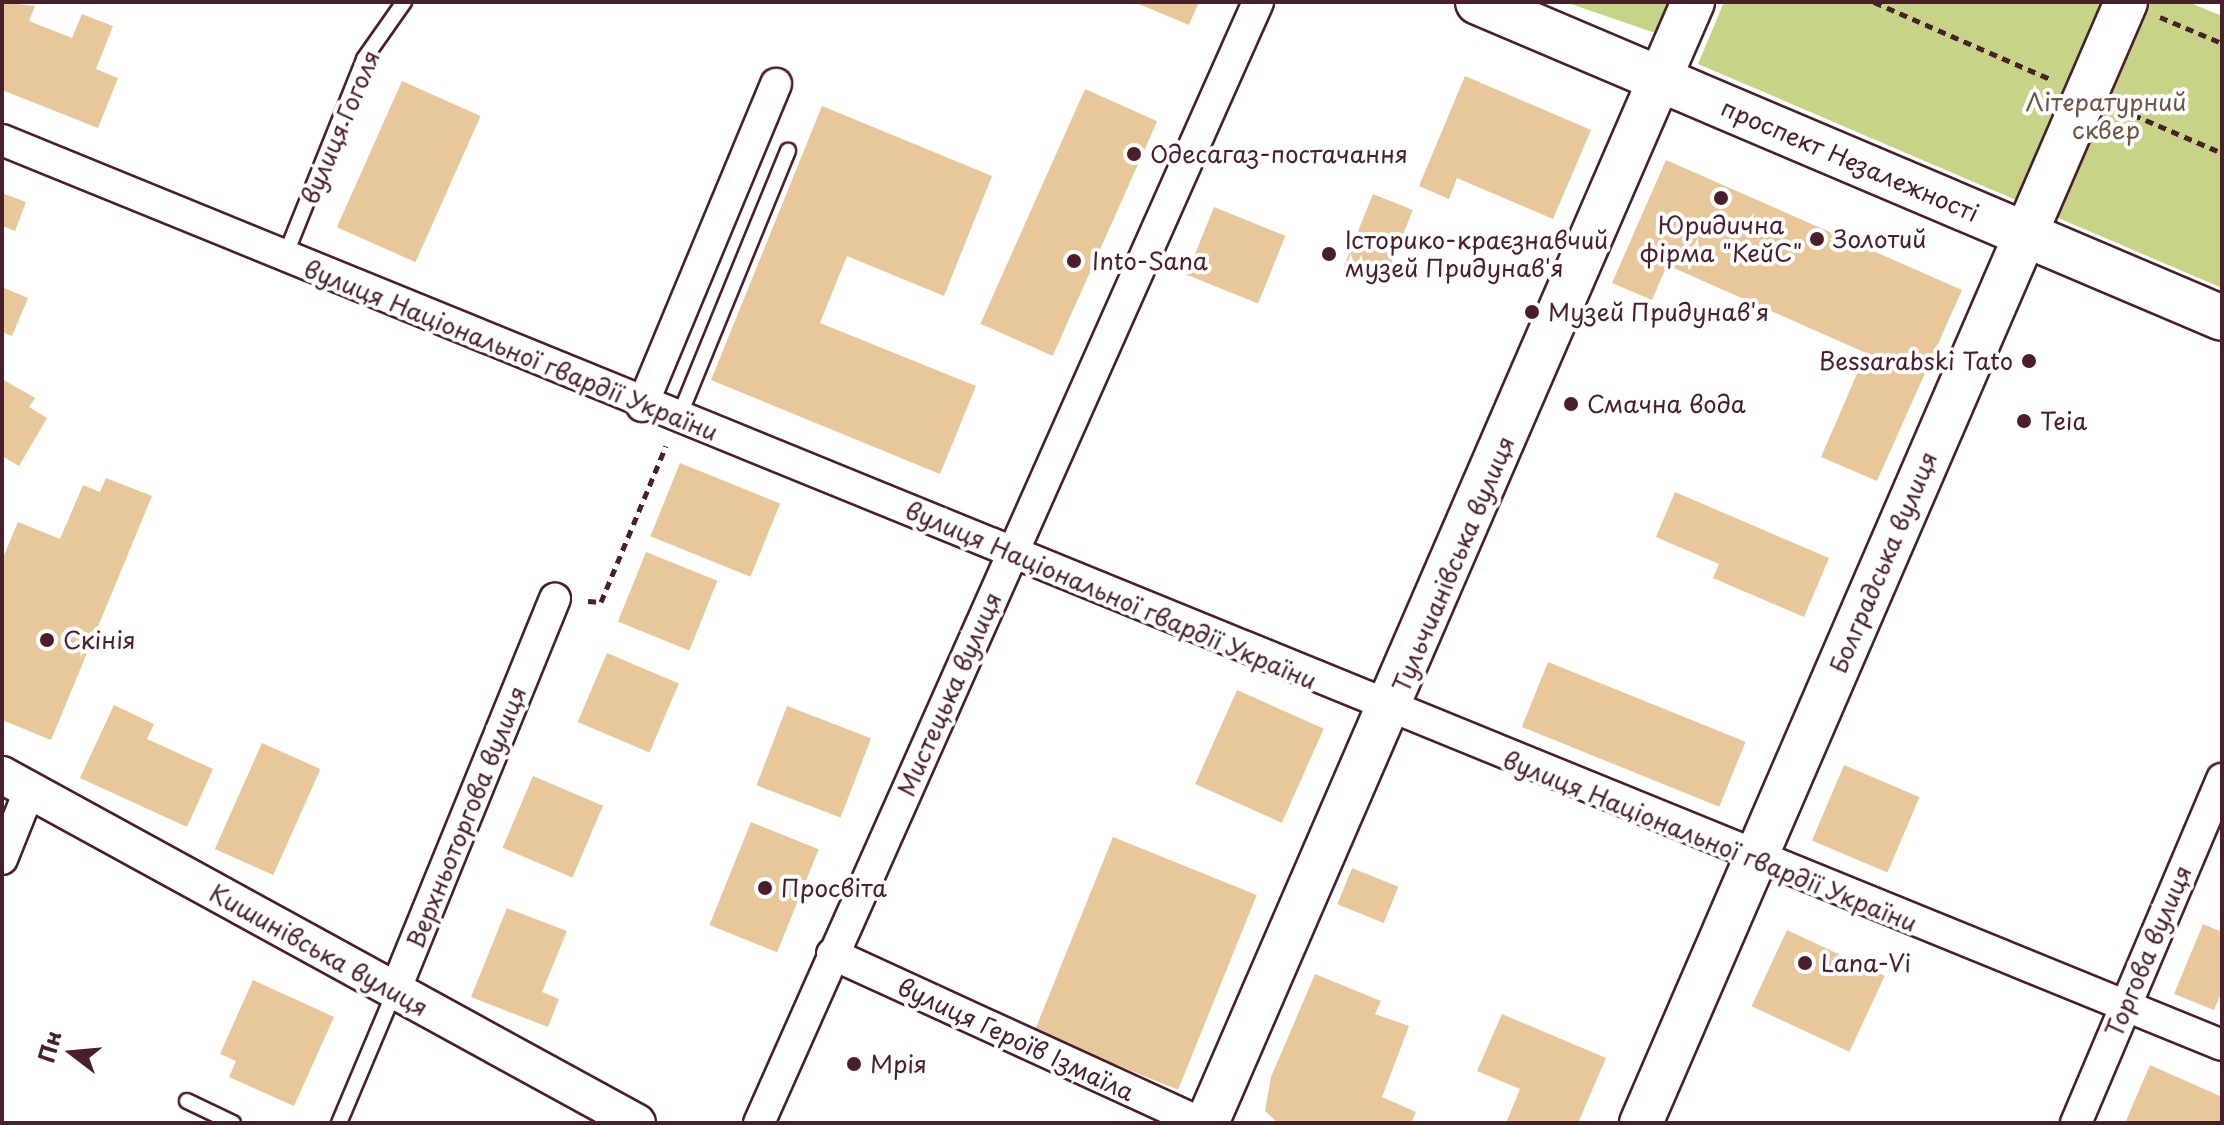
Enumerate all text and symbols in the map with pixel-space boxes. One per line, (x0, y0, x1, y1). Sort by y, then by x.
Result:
street label: вулиця Гоголя (295, 46, 385, 208)
park label: Літературний сквер (2026, 88, 2186, 144)
street label: проспект Незалежності (1717, 92, 1983, 228)
place label: Одесагаз-постачання (1150, 140, 1408, 168)
marker: Одесагаз-постачання (1125, 145, 1143, 163)
marker: Юридична фірма "КейС" (1712, 189, 1730, 207)
place label: Юридична фірма "КейС" (1639, 211, 1803, 267)
place label: Золотий (1833, 225, 1926, 253)
place label: Історико-краєзнавчий музей Придунав'я (1345, 226, 1608, 282)
marker: Золотий (1808, 230, 1826, 248)
marker: Історико-краєзнавчий музей Придунав'я (1320, 245, 1338, 263)
place label: Into-Sana (1092, 247, 1208, 275)
marker: Into-Sana (1063, 250, 1085, 272)
street label: вулиця Національної гвардії України (300, 253, 722, 447)
place label: Музей Придунав'я (1548, 298, 1770, 326)
marker: Музей Придунав'я (1523, 303, 1541, 321)
place label: Bessarabski Tato (1817, 347, 2013, 375)
marker: Bessarabski Tato (2020, 352, 2038, 370)
place label: Смачна вода (1587, 390, 1747, 418)
marker: Смачна вода (1562, 395, 1580, 413)
place label: Teia (2040, 407, 2087, 435)
marker: Teia (2015, 412, 2033, 430)
street label: Тульчианівська вулиця (1386, 431, 1520, 697)
street label: Болградська вулиця (1823, 446, 1943, 678)
street label: вулиця Національної гвардії України (901, 495, 1321, 695)
street label: Мистецька вулиця (891, 587, 1007, 801)
place label: Скінія (63, 626, 136, 654)
marker: Скінія (38, 631, 56, 649)
street label: Верхньоторгова вулиця (400, 681, 532, 953)
street label: вулиця Національної гвардії України (1499, 744, 1921, 938)
street label: Торгова вулиця (2099, 860, 2197, 1042)
place label: Просвіта (781, 874, 887, 902)
street label: Кишинівська вулиця (204, 878, 434, 1022)
marker: Просвіта (756, 879, 774, 897)
place label: Lana-Vi (1821, 949, 1911, 977)
marker: Lana-Vi (1796, 954, 1814, 972)
street label: вулиця Героїв Ізмаїла (893, 971, 1139, 1107)
north arrow (32, 1013, 112, 1093)
text: Пн (28, 1026, 69, 1066)
place label: Мрія (870, 1050, 927, 1078)
marker: Мрія (845, 1055, 863, 1073)

